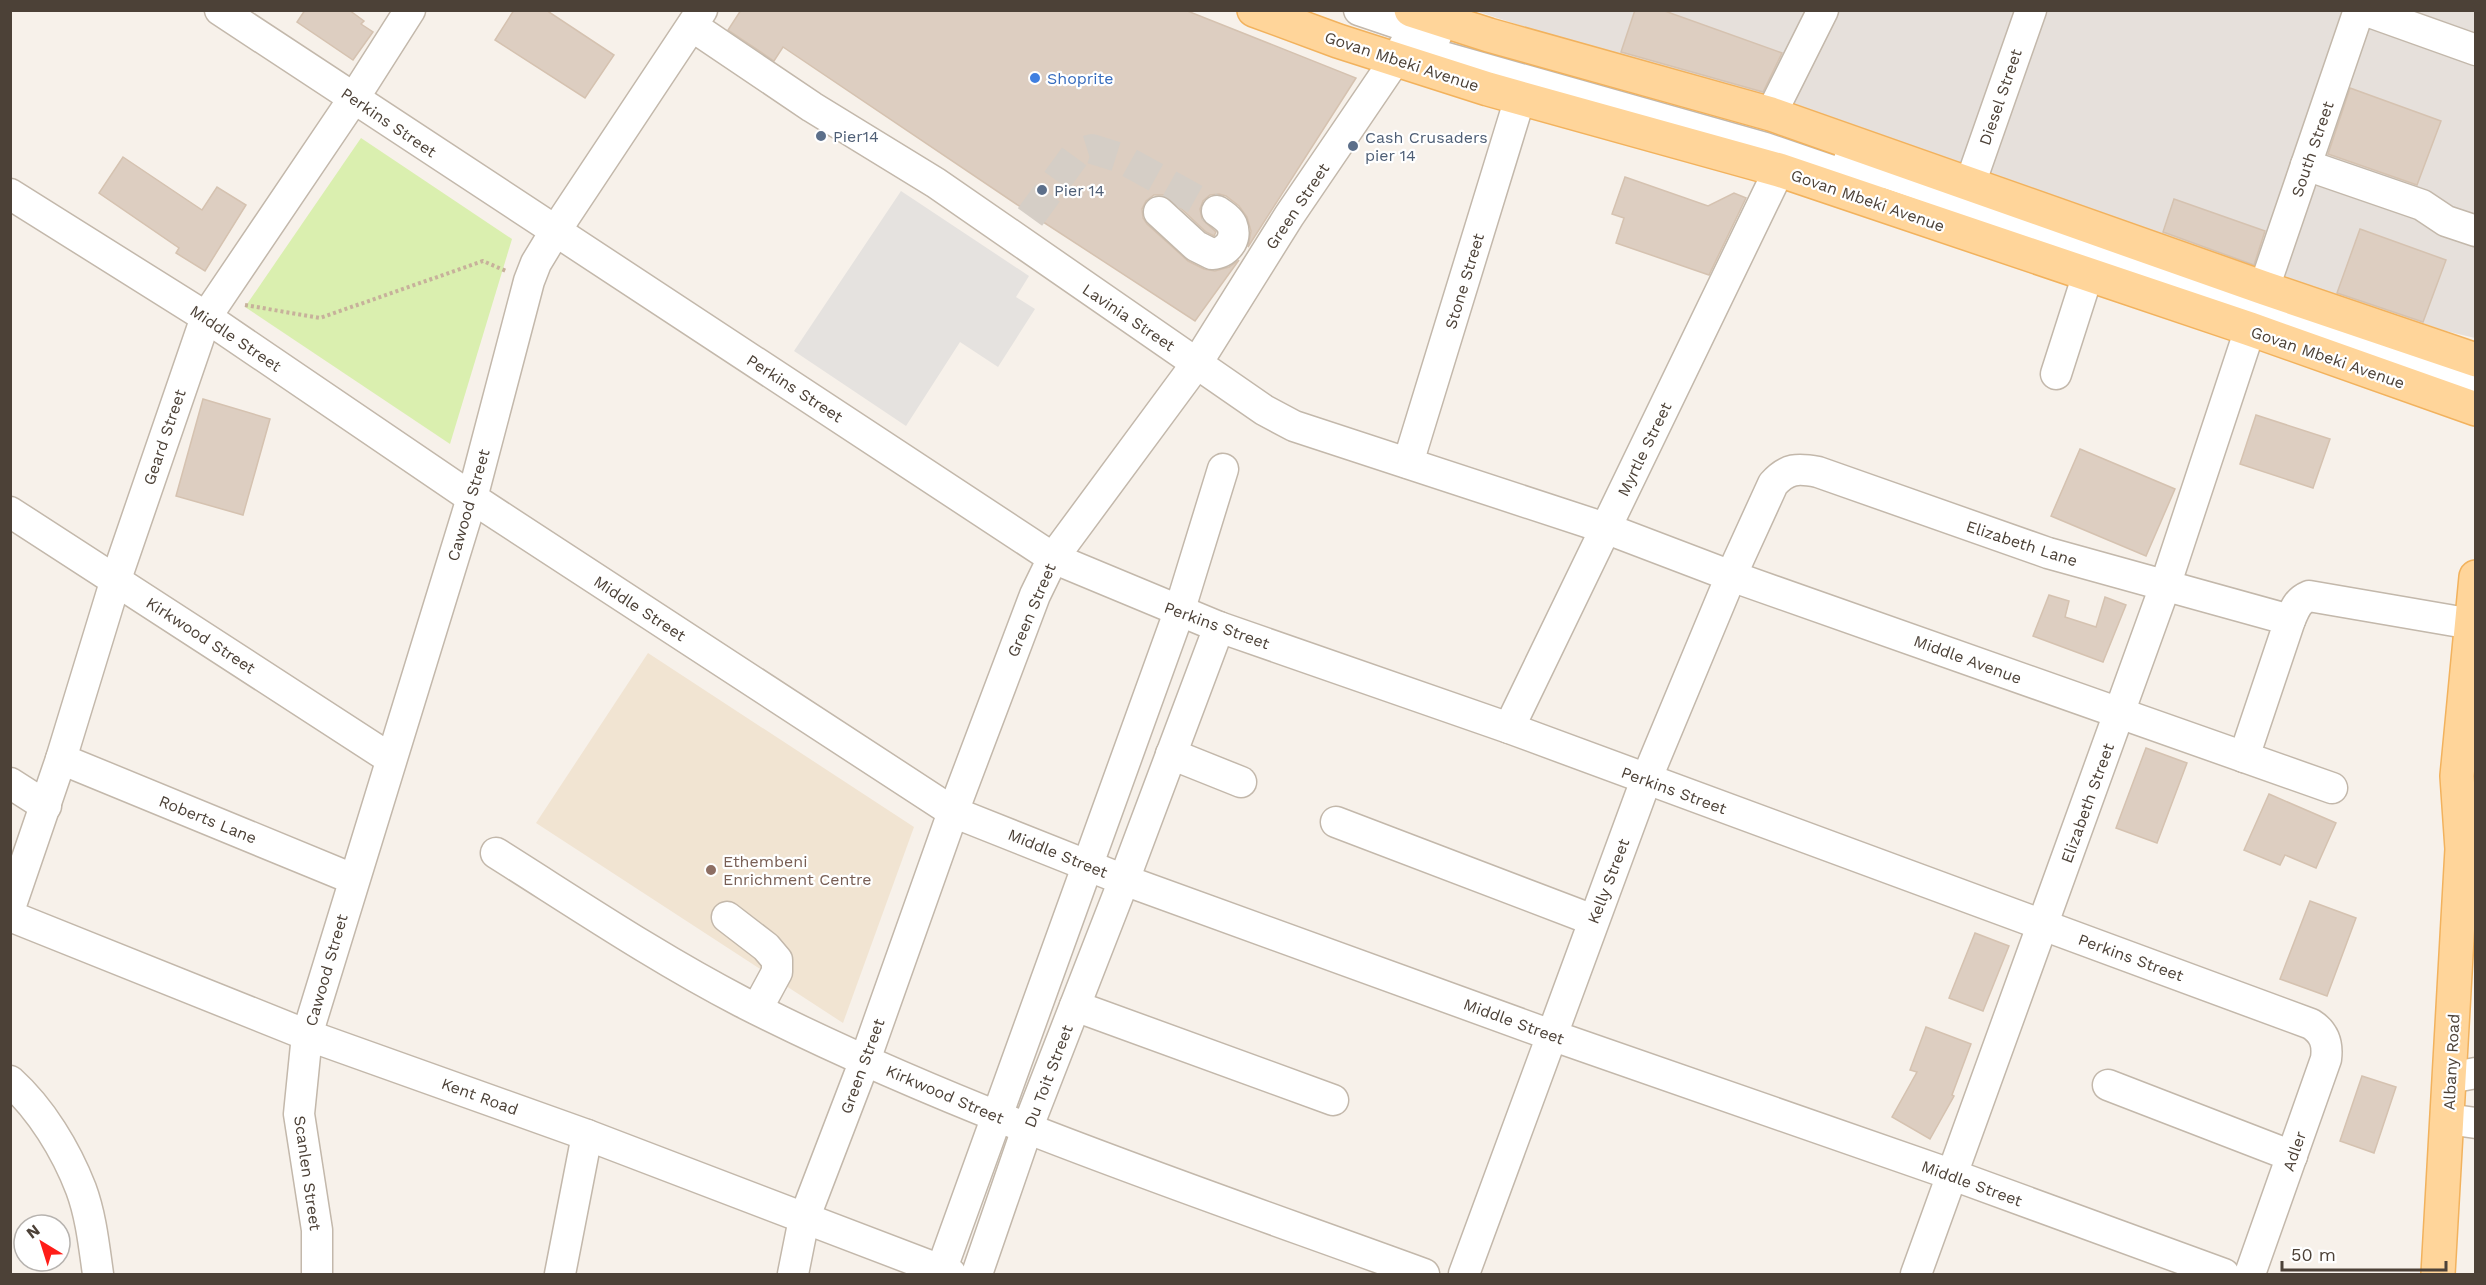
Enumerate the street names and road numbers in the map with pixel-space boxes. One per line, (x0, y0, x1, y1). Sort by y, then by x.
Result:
street label: Govan Mbeki Avenue (1322, 28, 1481, 95)
street label: Diesel Street (1975, 46, 2026, 148)
street label: Perkins Street (338, 84, 440, 161)
street label: South Street (2287, 99, 2338, 200)
street label: Green Street (1262, 159, 1333, 253)
street label: Govan Mbeki Avenue (1788, 165, 1947, 236)
street label: Stone Street (1441, 231, 1488, 331)
street label: Lavinia Street (1079, 280, 1179, 355)
street label: Middle Street (187, 301, 285, 376)
street label: Govan Mbeki Avenue (2248, 322, 2407, 393)
street label: Perkins Street (743, 350, 847, 427)
street label: Geard Street (139, 387, 190, 487)
street label: Myrtle Street (1613, 399, 1676, 499)
street label: Cawood Street (443, 447, 494, 563)
street label: Elizabeth Lane (1964, 517, 2080, 570)
street label: Green Street (1003, 560, 1060, 660)
street label: Middle Street (590, 572, 689, 645)
street label: Kirkwood Street (143, 593, 259, 678)
street label: Perkins Street (1162, 598, 1272, 653)
street label: Middle Avenue (1911, 631, 2024, 688)
street label: Elizabeth Street (2057, 740, 2118, 866)
street label: Perkins Street (1619, 763, 1729, 818)
street label: Roberts Lane (156, 791, 259, 848)
street label: Middle Street (1005, 825, 1111, 882)
street label: Kelly Street (1583, 836, 1634, 927)
street label: Cawood Street (301, 912, 352, 1028)
street label: Perkins Street (2076, 930, 2186, 985)
street label: Middle Street (1461, 994, 1567, 1049)
street label: Albany Road (2439, 1013, 2464, 1111)
street label: Green Street (836, 1016, 889, 1116)
street label: Du Toit Street (1020, 1022, 1077, 1130)
street label: Kirkwood Street (883, 1061, 1007, 1128)
street label: Kent Road (439, 1074, 521, 1119)
street label: Scanlen Street (290, 1114, 325, 1232)
street label: Adler (2279, 1128, 2310, 1174)
street label: Middle Street (1919, 1156, 2025, 1211)

